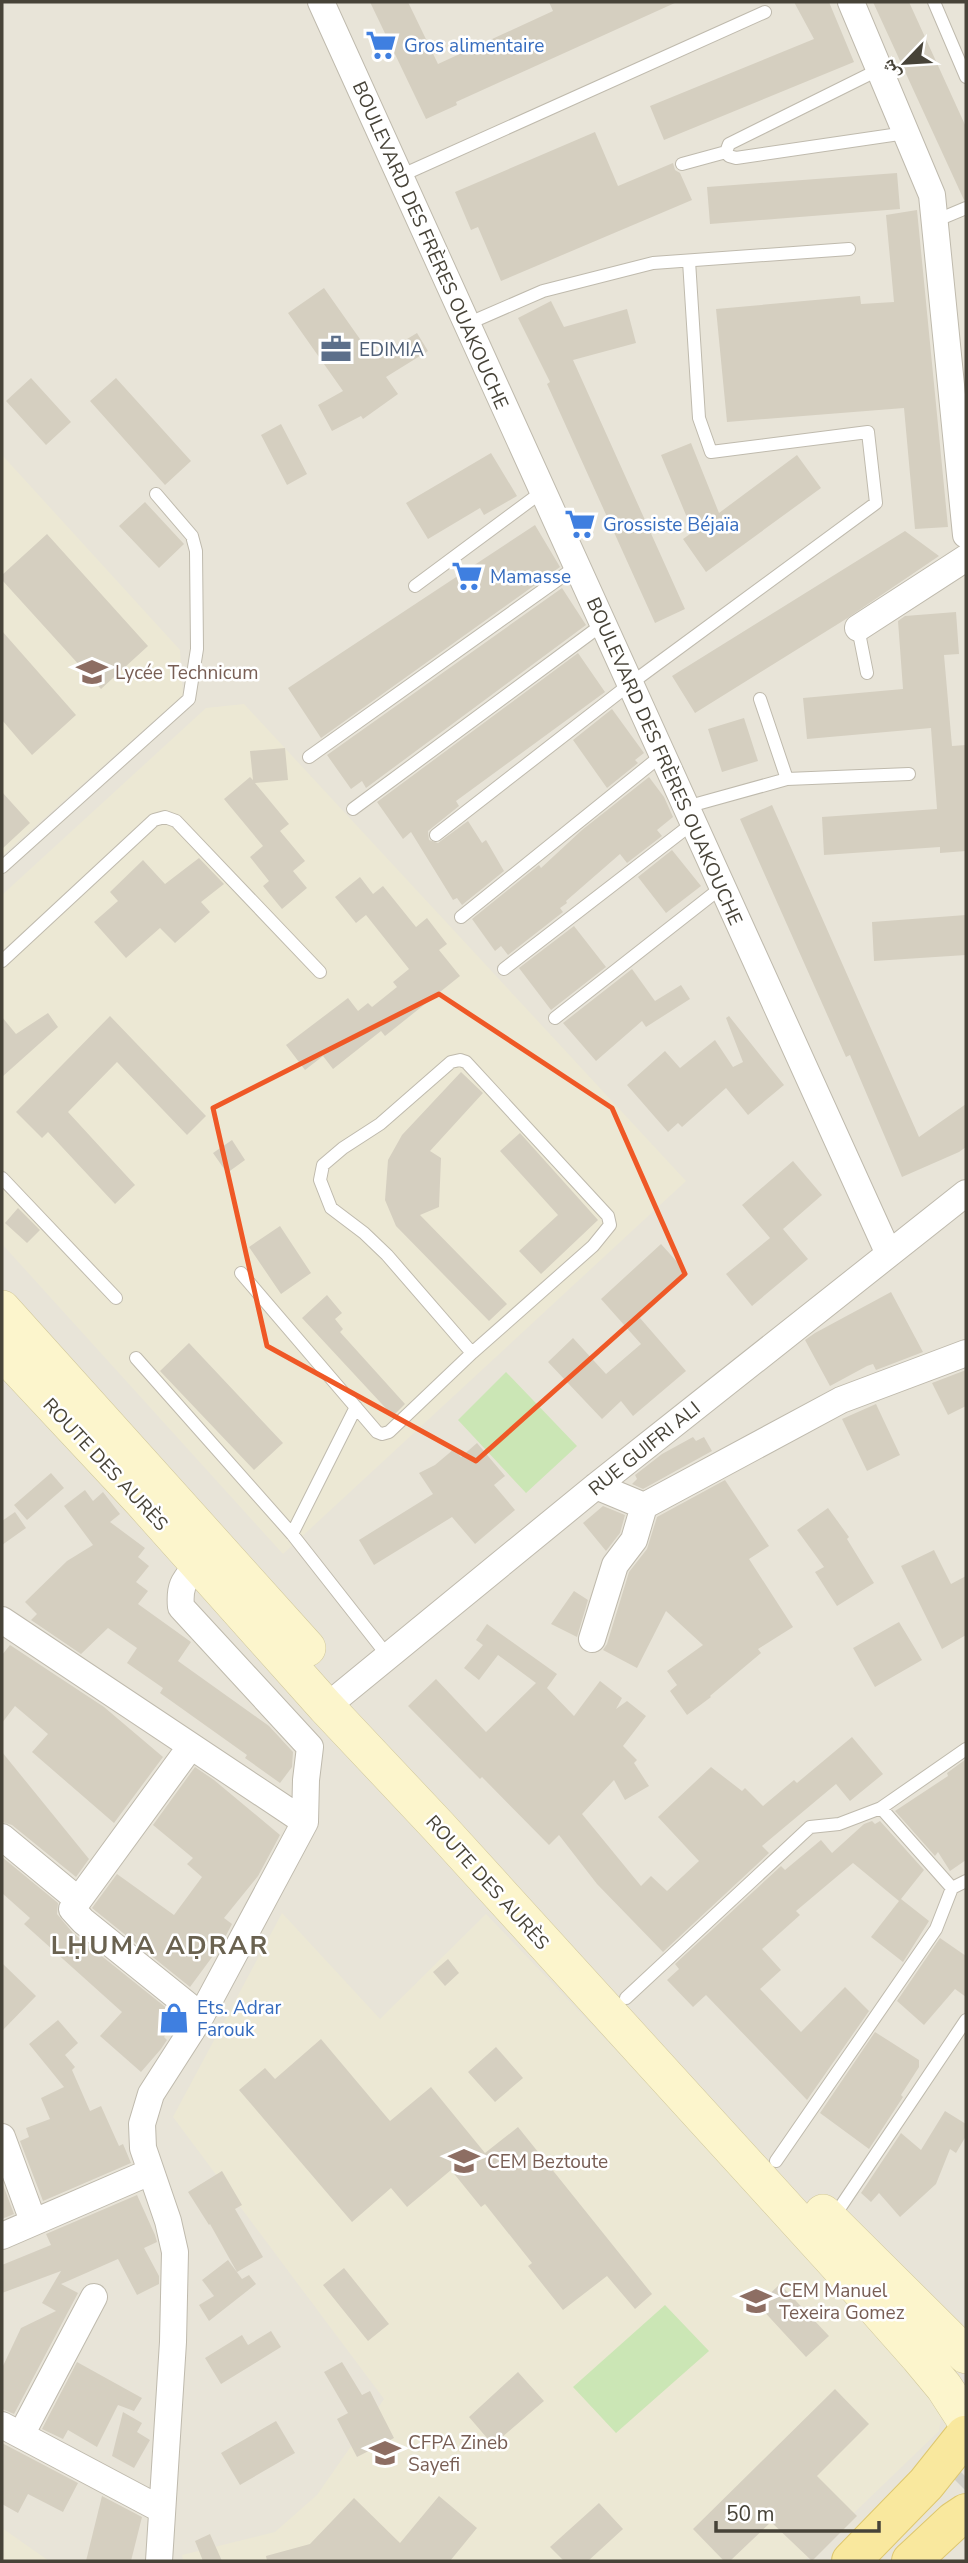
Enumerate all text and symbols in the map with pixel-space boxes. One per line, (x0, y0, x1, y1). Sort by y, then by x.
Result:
supermarket icon: Gros alimentaire (364, 28, 398, 62)
north arrow (870, 28, 940, 98)
place label: Gros alimentaire (404, 33, 544, 59)
text: ش (874, 55, 907, 84)
street label: BOULEVARD DES FRÈRES OUAKOUCHE (346, 77, 514, 413)
office icon: EDIMIA (319, 332, 353, 366)
place label: EDIMIA (359, 337, 424, 363)
supermarket icon: Grossiste Béjaïa (563, 507, 597, 541)
place label: Grossiste Béjaïa (603, 512, 739, 538)
supermarket icon: Mamasse (450, 559, 484, 593)
place label: Mamasse (490, 564, 571, 590)
street label: BOULEVARD DES FRÈRES OUAKOUCHE (580, 593, 748, 929)
school or university icon: Lycée Technicum (75, 655, 109, 689)
place label: Lycée Technicum (115, 660, 258, 686)
street label: ROUTE DES AURÈS (37, 1393, 174, 1537)
street label: RUE GUIFRI ALI (583, 1396, 706, 1502)
street label: ROUTE DES AURÈS (420, 1810, 555, 1956)
district label: LḤUMA AḌRAR (51, 1928, 269, 1963)
place label: Ets. Adrar Farouk (197, 1995, 282, 2043)
shop icon: Ets. Adrar Farouk (157, 2001, 191, 2035)
school or university icon: CEM Beztoute (447, 2144, 481, 2178)
place label: CEM Beztoute (487, 2149, 608, 2175)
place label: CEM Manuel Texeira Gomez (779, 2278, 905, 2326)
school or university icon: CEM Manuel Texeira Gomez (739, 2284, 773, 2318)
place label: CFPA Zineb Sayefi (408, 2430, 508, 2478)
school or university icon: CFPA Zineb Sayefi (368, 2436, 402, 2470)
scale bar (716, 2490, 879, 2534)
text: 50 m (726, 2500, 775, 2528)

